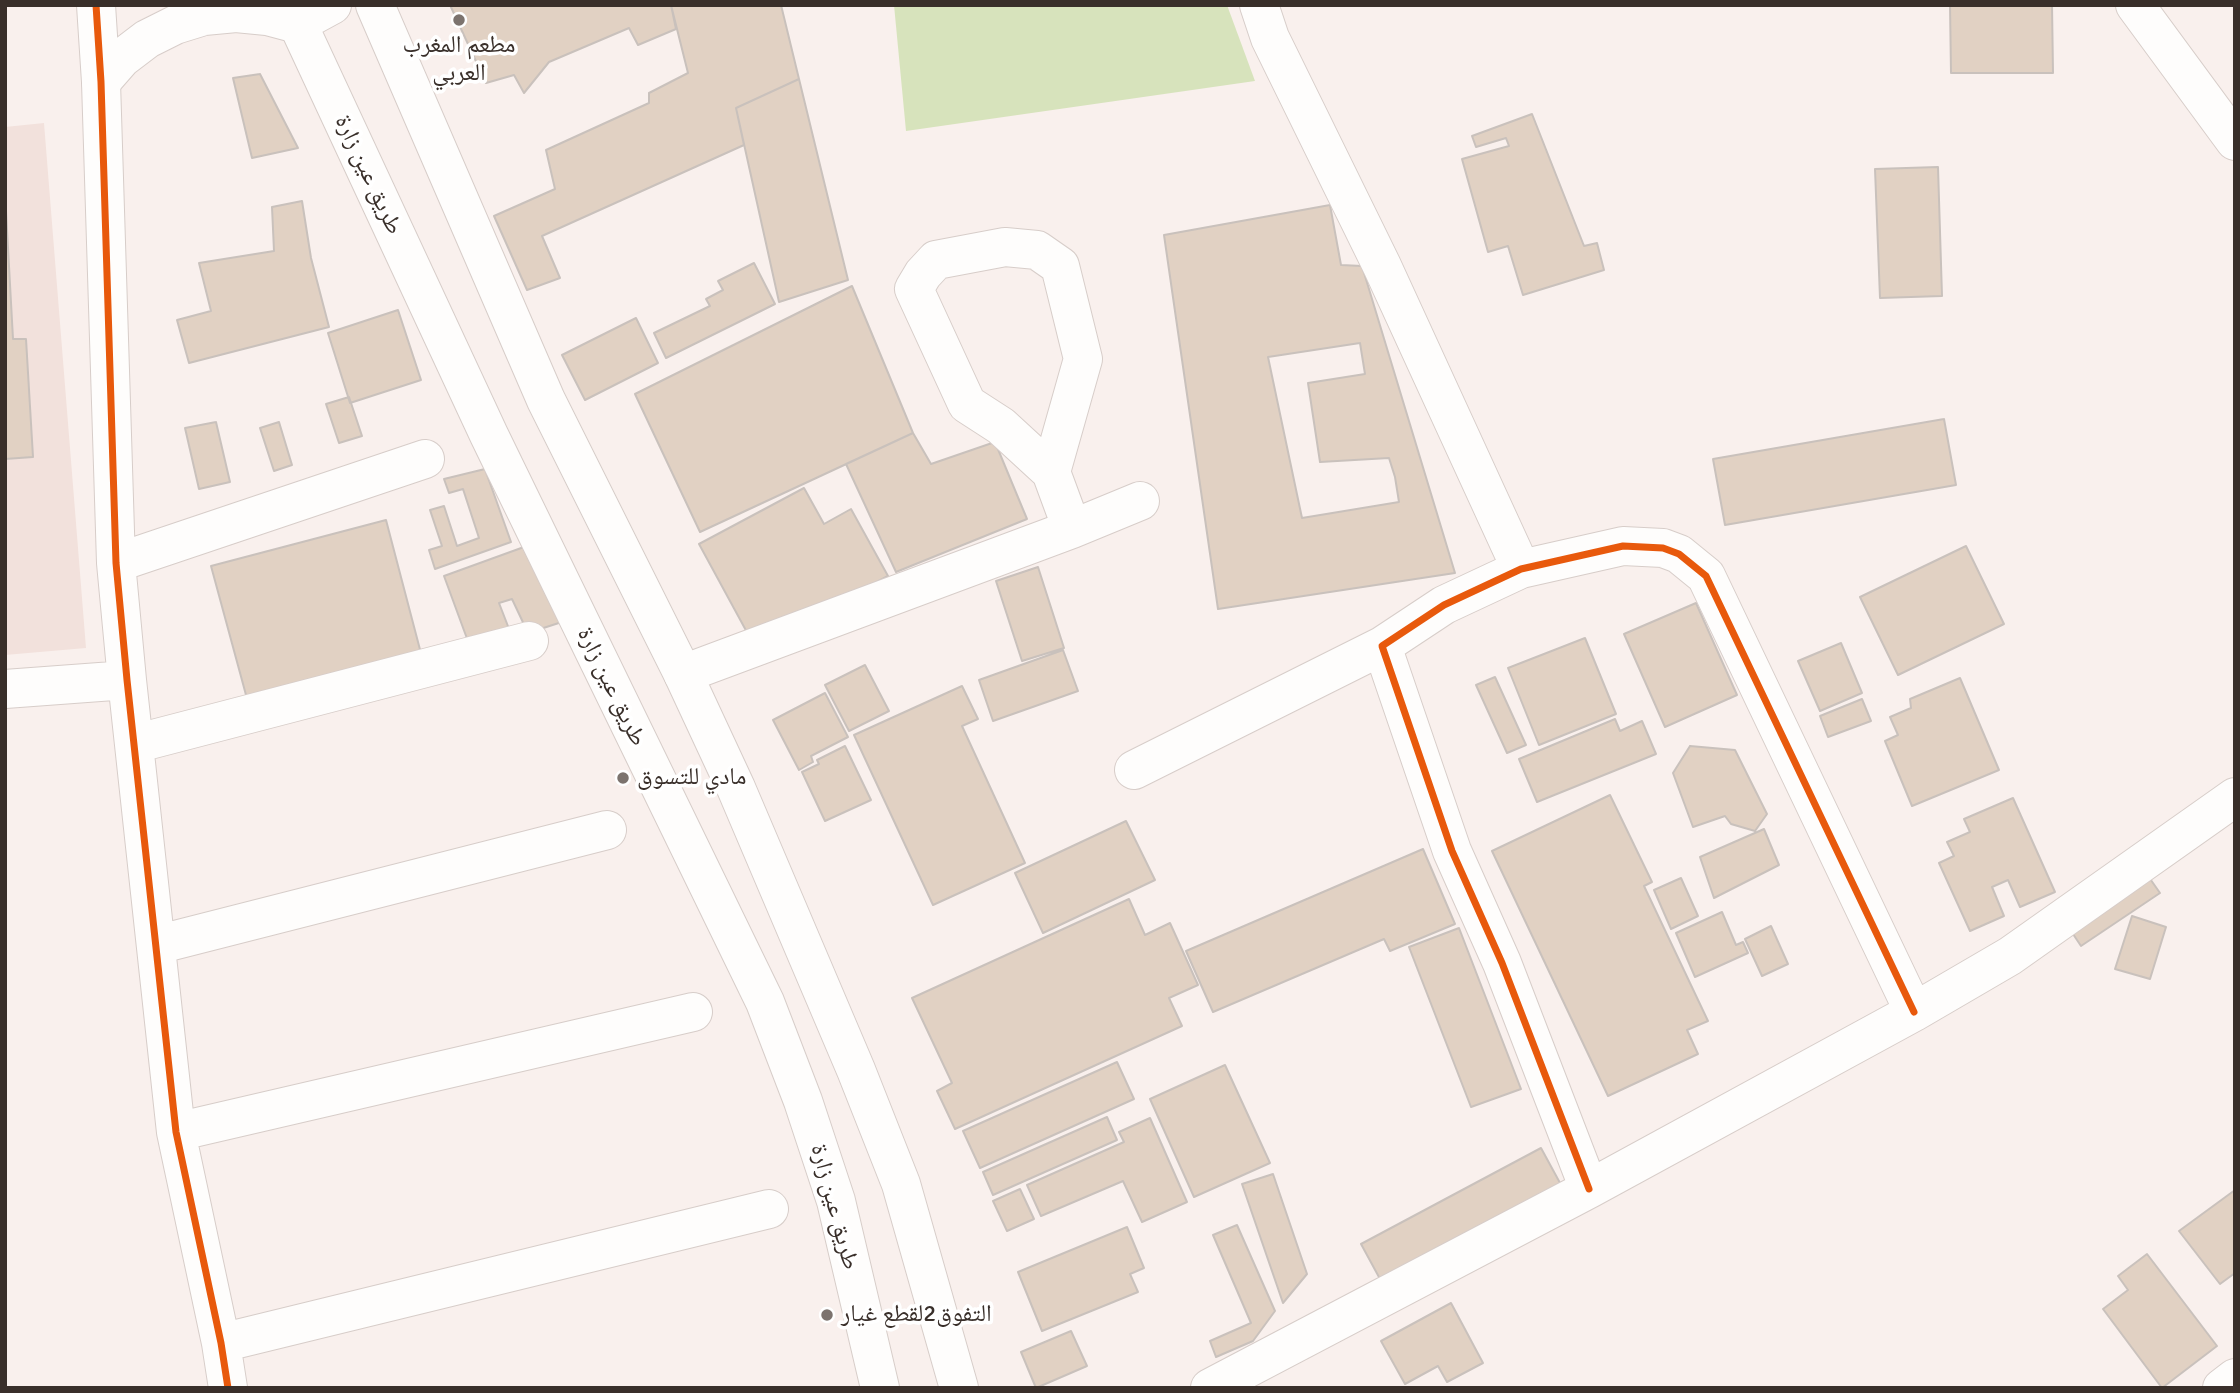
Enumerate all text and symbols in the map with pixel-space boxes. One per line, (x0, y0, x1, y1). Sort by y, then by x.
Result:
marker: مطعم المغرب العربي (451, 12, 467, 28)
place label: مطعم المغرب العربي (403, 32, 515, 88)
street label: طريق عين زارة (328, 111, 408, 239)
street label: طريق عين زارة (570, 623, 652, 751)
place label: مادي للتسوق (637, 764, 746, 792)
marker: مادي للتسوق (615, 770, 631, 786)
street label: طريق عين زارة (803, 1141, 865, 1273)
place label: التفوق2لقطع غيار (841, 1301, 992, 1329)
marker: التفوق2لقطع غيار (819, 1307, 835, 1323)

